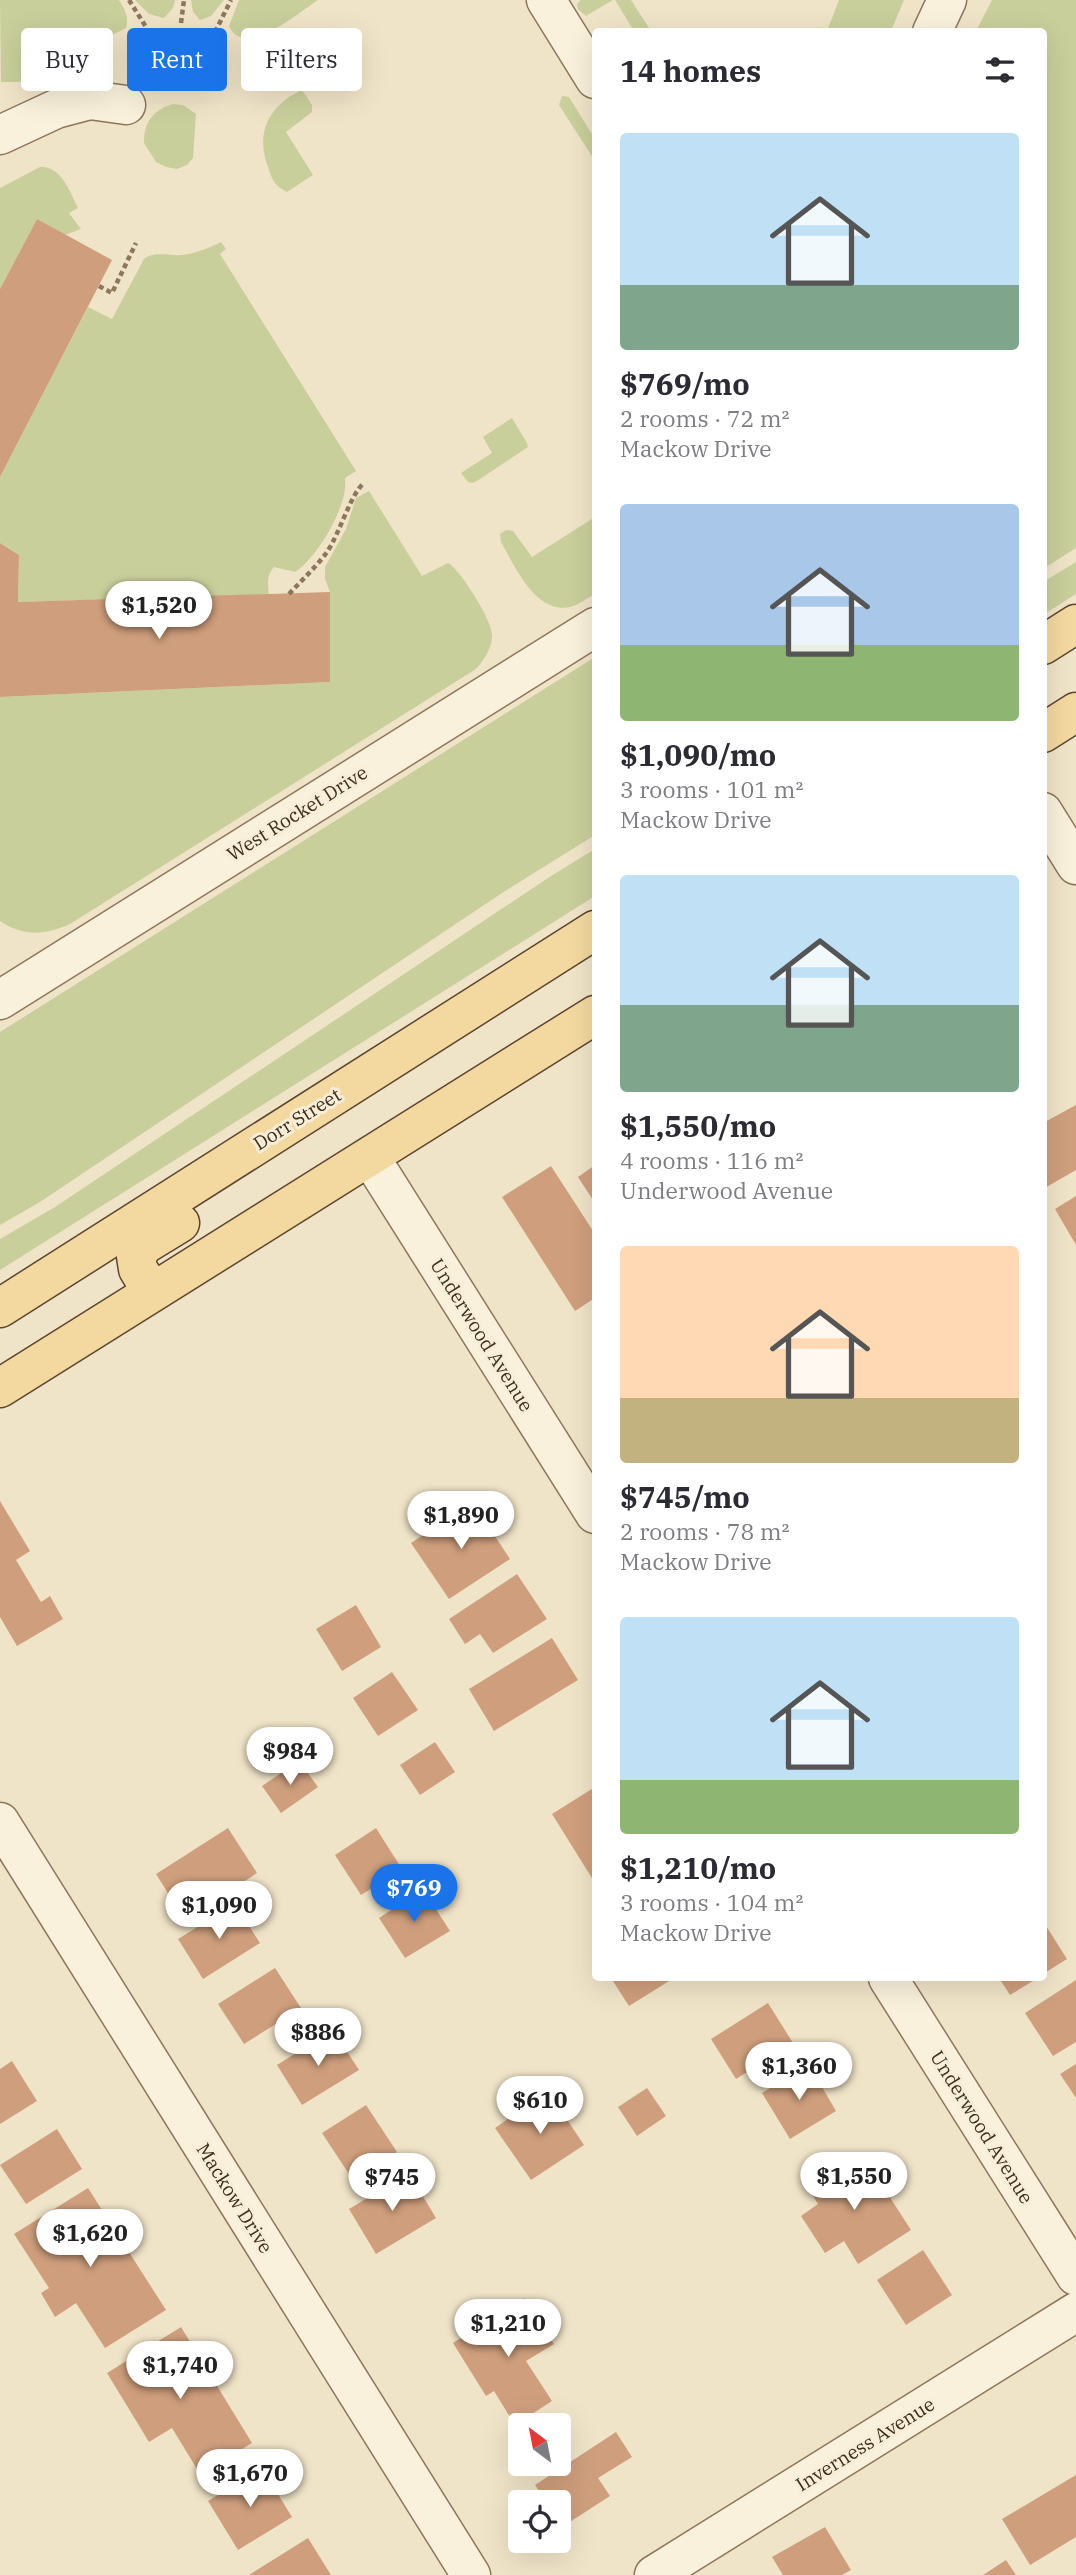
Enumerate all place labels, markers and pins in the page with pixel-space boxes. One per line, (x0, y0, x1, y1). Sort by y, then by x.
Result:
pin: $1,520 (102, 582, 216, 641)
pin: $1,890 (404, 1492, 518, 1551)
pin: $984 (249, 1728, 331, 1787)
pin: $769 (373, 1864, 455, 1924)
pin: $1,090 (162, 1882, 276, 1941)
pin: $886 (277, 2008, 359, 2068)
pin: $1,360 (742, 2042, 856, 2102)
pin: $610 (499, 2076, 581, 2136)
pin: $1,550 (797, 2152, 911, 2212)
pin: $745 (351, 2154, 433, 2213)
pin: $1,620 (33, 2210, 147, 2269)
pin: $1,210 (451, 2300, 565, 2359)
pin: $1,740 (123, 2342, 237, 2401)
pin: $1,670 (193, 2450, 307, 2509)

